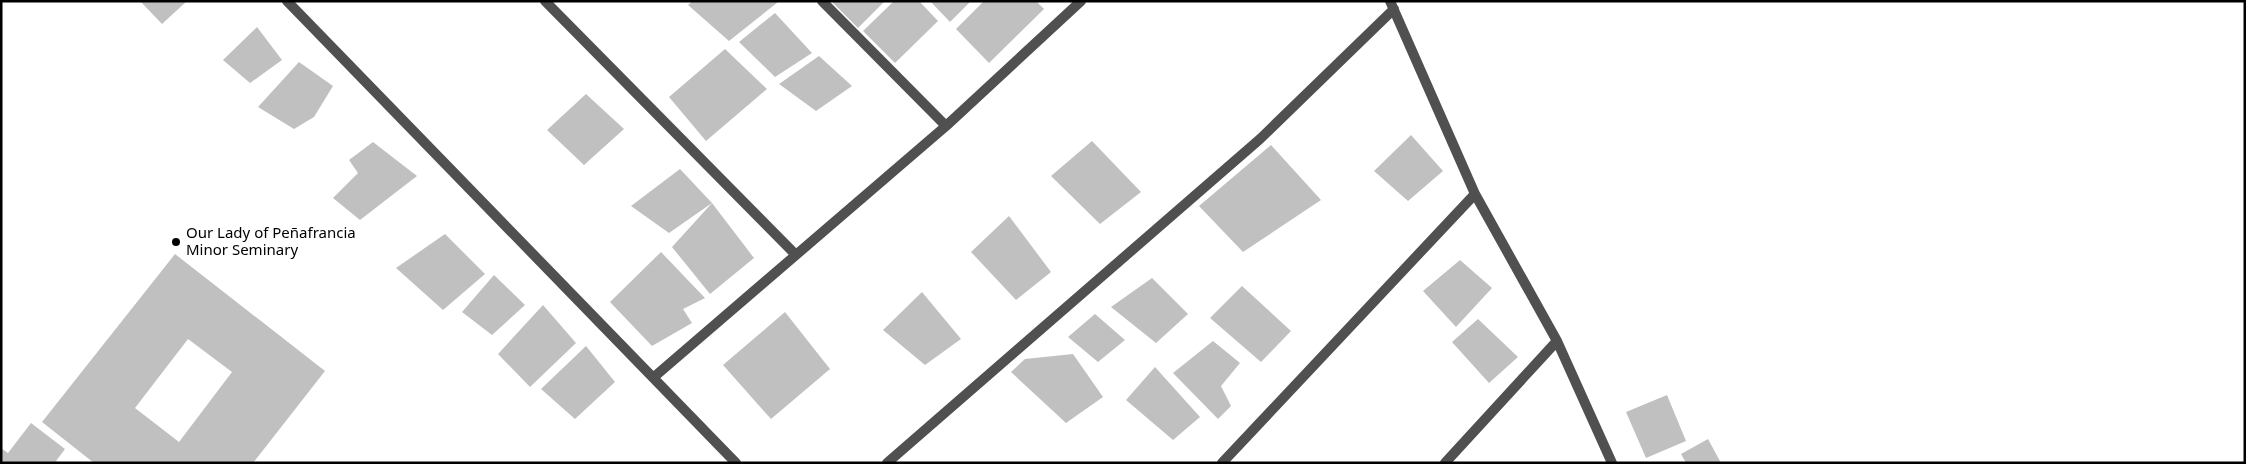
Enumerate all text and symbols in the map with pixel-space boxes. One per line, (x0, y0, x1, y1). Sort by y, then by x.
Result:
place label: Our Lady of Peñafrancia Minor Seminary (186, 222, 356, 259)
marker: Our Lady of Peñafrancia Minor Seminary (170, 236, 182, 248)

